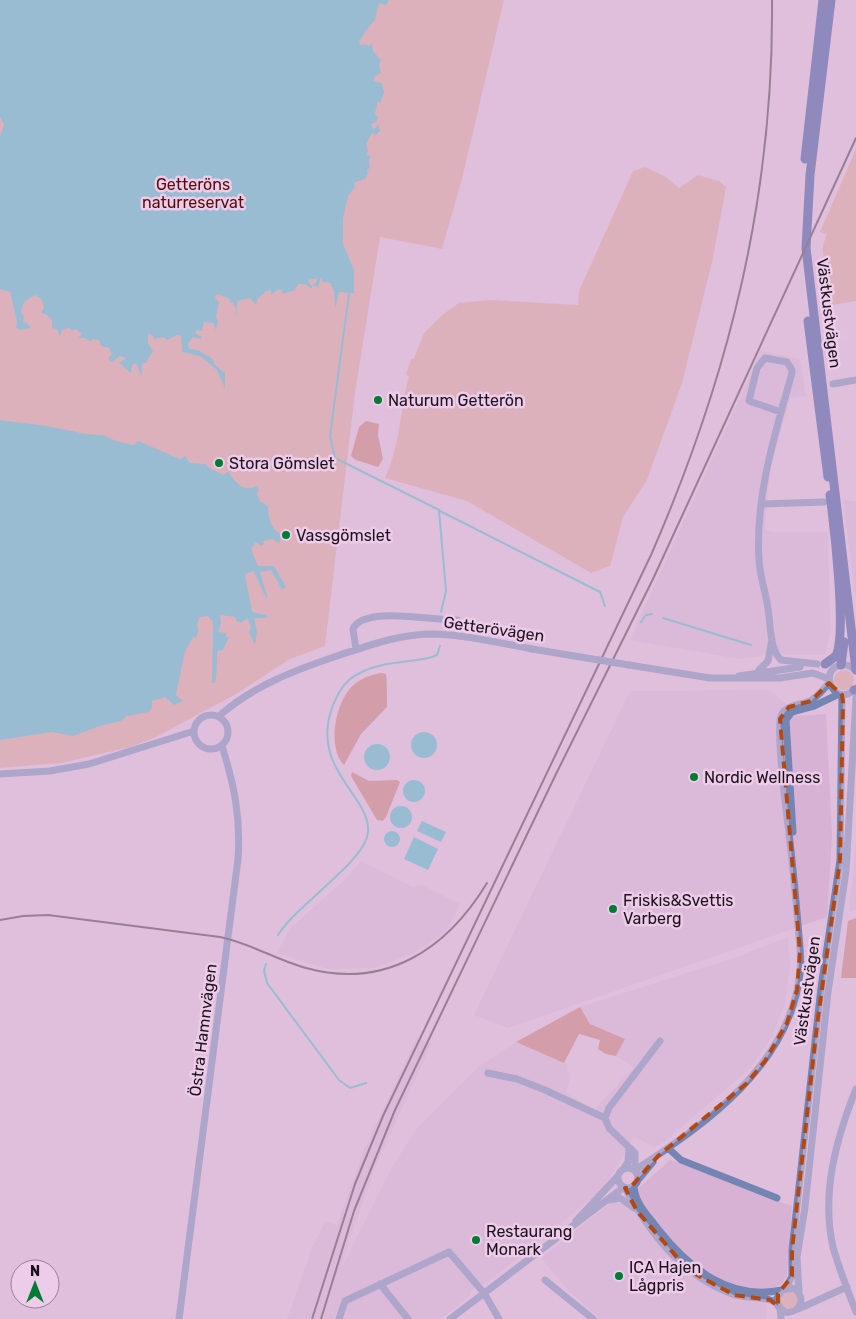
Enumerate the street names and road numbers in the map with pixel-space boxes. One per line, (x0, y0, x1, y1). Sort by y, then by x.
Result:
street label: Västkustvägen (813, 257, 845, 369)
street label: Getterövägen (442, 613, 546, 645)
street label: Västkustvägen (790, 935, 824, 1047)
street label: Östra Hamnvägen (185, 963, 221, 1097)

